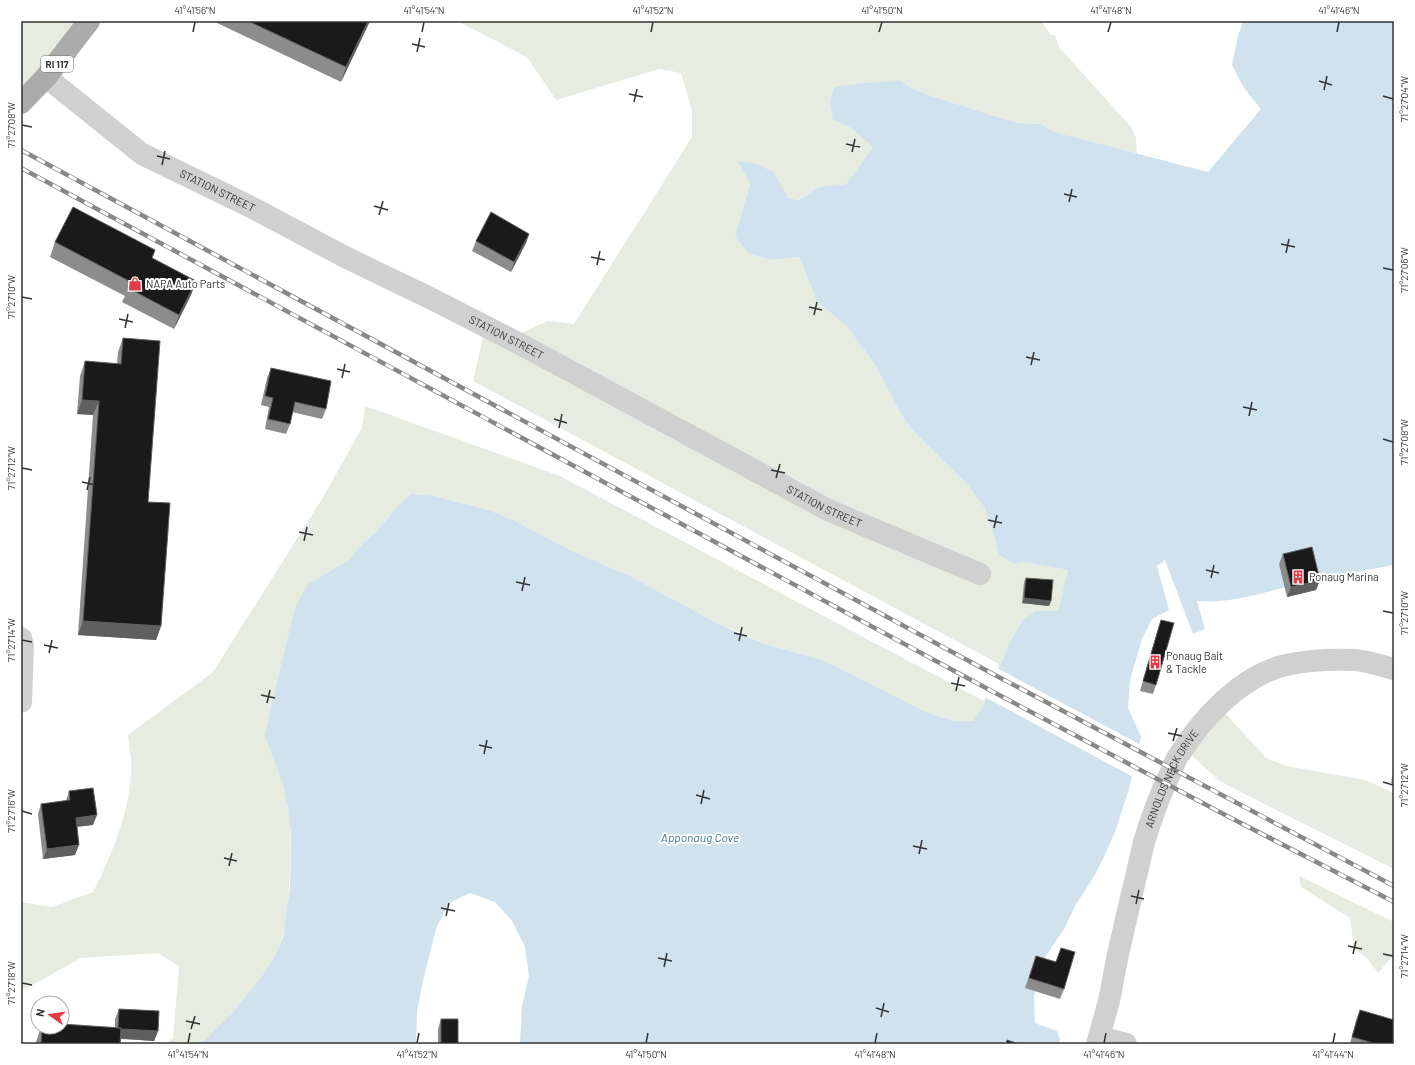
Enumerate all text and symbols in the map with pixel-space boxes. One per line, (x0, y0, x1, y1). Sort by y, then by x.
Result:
text: 41°41'56"N (175, 4, 216, 16)
text: 41°41'54"N (403, 4, 445, 16)
text: 41°41'52"N (632, 4, 674, 16)
text: 41°41'50"N (861, 4, 903, 16)
text: 41°41'48"N (1090, 4, 1132, 16)
text: 41°41'46"N (1318, 4, 1360, 16)
road number: RI 117 (41, 56, 73, 72)
text: 71°27'04"W (1398, 76, 1410, 122)
text: 71°27'08"W (5, 102, 17, 148)
street label: STATION STREET (178, 166, 258, 214)
text: 71°27'06"W (1398, 247, 1410, 293)
text: 71°27'10"W (5, 275, 17, 319)
shop icon: NAPA Auto Parts (127, 276, 143, 292)
place label: NAPA Auto Parts (146, 277, 225, 290)
street label: STATION STREET (467, 312, 546, 362)
text: 71°27'08"W (1398, 419, 1410, 465)
text: 71°27'12"W (5, 446, 17, 490)
street label: STATION STREET (785, 482, 864, 530)
building icon: Ponaug Marina (1290, 569, 1306, 585)
place label: Ponaug Marina (1309, 570, 1379, 583)
text: 71°27'10"W (1398, 591, 1410, 635)
text: 71°27'14"W (5, 618, 17, 662)
place label: Ponaug Bait & Tackle (1166, 649, 1223, 675)
building icon: Ponaug Bait & Tackle (1147, 654, 1163, 670)
street label: ARNOLDS NECK DRIVE (1142, 726, 1201, 829)
text: 71°27'12"W (1398, 763, 1410, 807)
text: 71°27'16"W (5, 789, 17, 833)
water label: Apponaug Cove (661, 830, 739, 844)
text: 71°27'14"W (1398, 934, 1410, 978)
text: 71°27'18"W (5, 961, 17, 1005)
north arrow (30, 995, 70, 1035)
text: N (33, 1008, 47, 1018)
text: 41°41'54"N (167, 1048, 209, 1060)
text: 41°41'52"N (396, 1048, 438, 1060)
text: 41°41'50"N (625, 1048, 667, 1060)
text: 41°41'48"N (854, 1048, 896, 1060)
text: 41°41'46"N (1083, 1048, 1125, 1060)
text: 41°41'44"N (1312, 1048, 1354, 1060)

